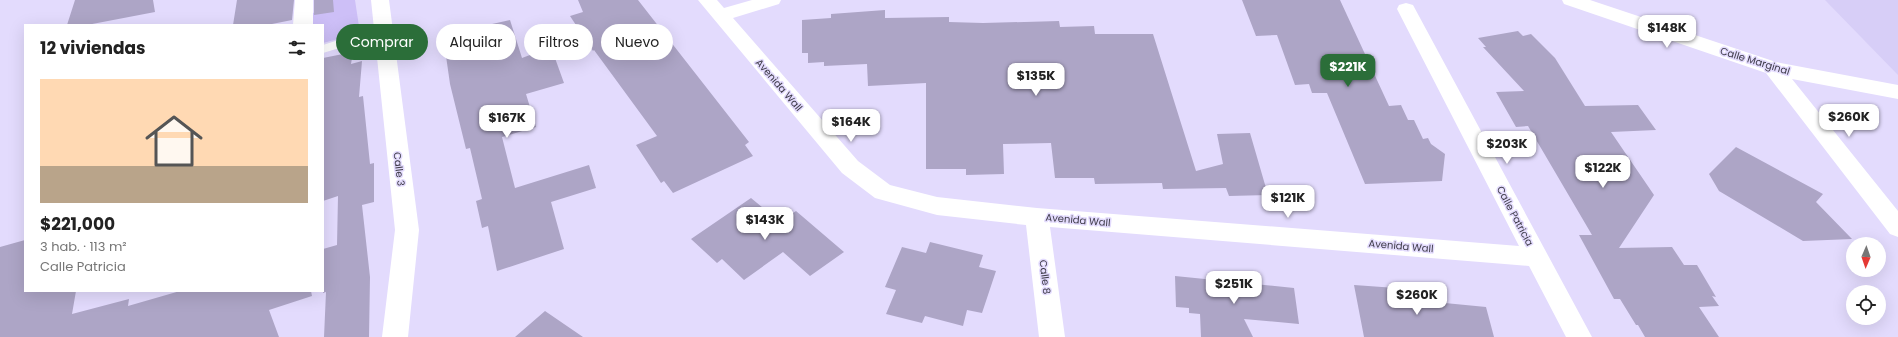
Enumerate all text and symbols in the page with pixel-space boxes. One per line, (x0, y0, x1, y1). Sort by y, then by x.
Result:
pin: $148K (1639, 15, 1695, 49)
text: $148K (1647, 18, 1687, 37)
chip: Comprar (336, 24, 428, 60)
chip: Alquilar (436, 24, 516, 60)
chip: Filtros (524, 24, 593, 60)
chip: Nuevo (601, 24, 673, 60)
text: 12 viviendas (40, 36, 146, 60)
icon: filters (286, 37, 308, 59)
street label: Calle Marginal (1718, 43, 1792, 79)
pin: $221K (1320, 54, 1376, 88)
street label: Avenida Wall (752, 56, 806, 114)
text: $221K (1329, 57, 1367, 76)
pin: $135K (1008, 63, 1064, 97)
text: $135K (1017, 66, 1055, 85)
pin: $260K (1821, 104, 1877, 138)
icon: home (138, 105, 210, 177)
pin: $167K (479, 105, 535, 139)
text: $260K (1828, 107, 1870, 126)
text: $167K (488, 108, 526, 127)
pin: $164K (823, 109, 879, 143)
text: $164K (831, 112, 871, 131)
pin: $203K (1479, 131, 1535, 165)
text: $203K (1486, 134, 1528, 153)
street label: Calle 3 (389, 151, 409, 187)
pin: $122K (1575, 155, 1631, 189)
text: $122K (1584, 158, 1622, 177)
street label: Calle Patricia (1493, 183, 1537, 249)
pin: $121K (1260, 185, 1316, 219)
text: $121K (1271, 188, 1305, 207)
pin: $143K (737, 207, 793, 241)
text: $143K (745, 210, 785, 229)
street label: Avenida Wall (1045, 210, 1111, 230)
text: $221,000 (40, 212, 115, 236)
street label: Avenida Wall (1368, 236, 1434, 256)
text: 3 hab. · 113 m² (40, 237, 127, 256)
north arrow (1846, 237, 1886, 277)
map controls (1846, 237, 1886, 325)
text: Calle Patricia (40, 257, 126, 276)
street label: Calle 8 (1035, 259, 1055, 295)
pin: $251K (1206, 271, 1262, 305)
text: $251K (1215, 274, 1253, 293)
pin: $260K (1389, 282, 1445, 316)
text: $260K (1396, 285, 1438, 304)
button: locate (1846, 285, 1886, 325)

